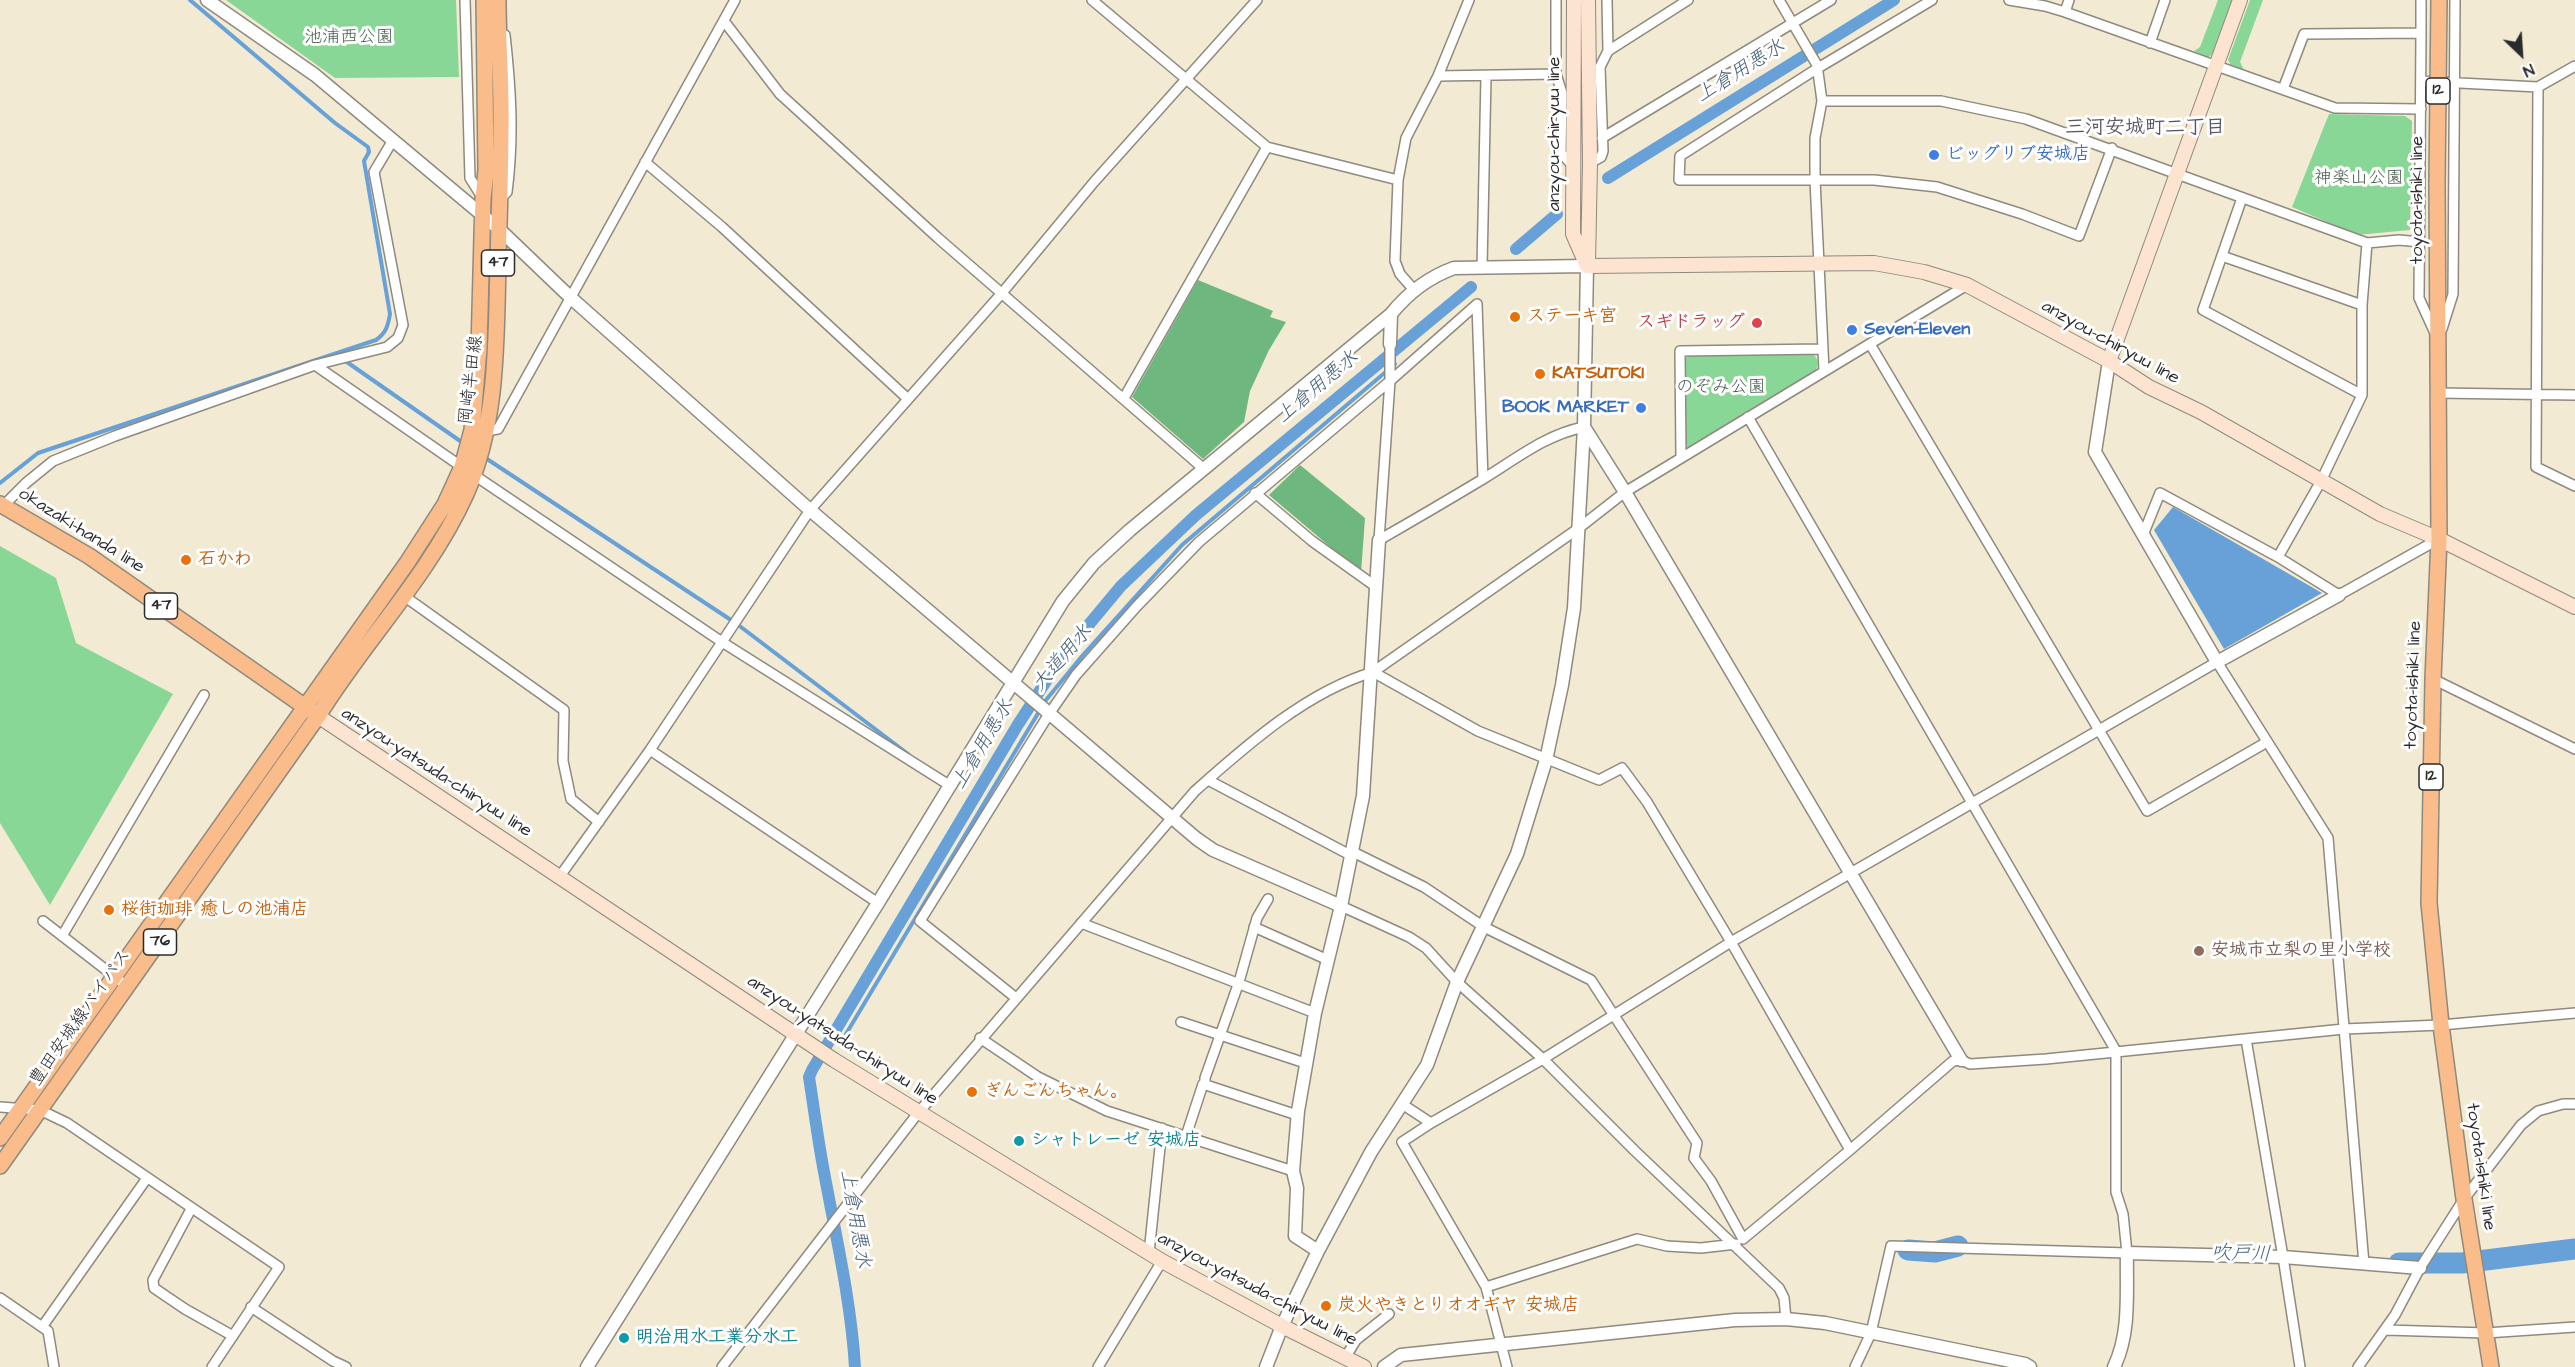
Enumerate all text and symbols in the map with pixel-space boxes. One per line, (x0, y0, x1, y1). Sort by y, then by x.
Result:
north arrow (2491, 24, 2551, 84)
park label: 池浦西公園 (304, 27, 394, 49)
water label: 上倉用悪水 (1692, 35, 1790, 109)
street label: anzyou-chiryuu line (1544, 57, 1566, 211)
text: N (2519, 58, 2538, 82)
road number: 12 (2426, 78, 2450, 104)
district label: 三河安城町二丁目 (2065, 117, 2225, 141)
street label: toyota-ishiki line (2407, 136, 2429, 264)
place label: ビッグリブ安城店 (1946, 144, 2090, 166)
marker: ビッグリブ安城店 (1927, 148, 1941, 162)
park label: 神楽山公園 (2314, 168, 2404, 190)
road number: 47 (482, 250, 514, 276)
street label: anzyou-chiryuu line (2037, 296, 2183, 390)
place label: ステーキ宮 (1527, 306, 1617, 328)
marker: ステーキ宮 (1508, 310, 1522, 324)
place label: スギドラッグ (1637, 312, 1745, 334)
marker: スギドラッグ (1750, 316, 1764, 330)
place label: Seven-Eleven (1864, 319, 1970, 341)
marker: Seven-Eleven (1845, 323, 1859, 337)
street label: 岡崎半田線 (456, 334, 488, 426)
water label: 上倉用悪水 (1272, 347, 1364, 429)
place label: KATSUTOKI (1552, 363, 1644, 385)
marker: KATSUTOKI (1533, 367, 1547, 381)
park label: のぞみ公園 (1676, 377, 1766, 399)
place label: BOOK MARKET (1502, 397, 1629, 419)
marker: BOOK MARKET (1634, 401, 1648, 415)
street label: okazaki-handa line (14, 483, 148, 579)
place label: 石かわ (198, 549, 252, 571)
marker: 石かわ (179, 553, 193, 567)
road number: 47 (144, 593, 178, 619)
water label: 大道用水 (1028, 621, 1098, 697)
street label: toyota-ishiki line (2401, 621, 2427, 749)
water label: 上倉用悪水 (948, 696, 1020, 794)
street label: anzyou-yatsuda-chiryuu line (337, 703, 535, 843)
road number: 12 (2419, 764, 2443, 790)
place label: 桜街珈琲 癒しの池浦店 (121, 899, 308, 921)
marker: 桜街珈琲 癒しの池浦店 (102, 903, 116, 917)
road number: 76 (144, 929, 176, 955)
place label: 安城市立梨の里小学校 (2211, 940, 2391, 962)
marker: 安城市立梨の里小学校 (2192, 944, 2206, 958)
street label: 豊田安城線バイパス (26, 945, 136, 1091)
street label: anzyou-yatsuda-chiryuu line (743, 971, 941, 1111)
place label: ぎんごんちゃん。 (984, 1081, 1128, 1103)
marker: ぎんごんちゃん。 (965, 1085, 979, 1099)
street label: toyota-ishiki line (2460, 1102, 2500, 1232)
place label: シャトレーゼ 安城店 (1031, 1130, 1201, 1152)
marker: シャトレーゼ 安城店 (1012, 1134, 1026, 1148)
water label: 上倉用悪水 (833, 1168, 875, 1270)
street label: anzyou-yatsuda-chiryuu line (1154, 1228, 1360, 1352)
water label: 吹戸川 (2211, 1242, 2271, 1268)
place label: 炭火やきとりオオギヤ 安城店 (1338, 1295, 1579, 1317)
marker: 炭火やきとりオオギヤ 安城店 (1319, 1299, 1333, 1313)
place label: 明治用水工業分水工 (636, 1327, 798, 1349)
marker: 明治用水工業分水工 (617, 1331, 631, 1345)

